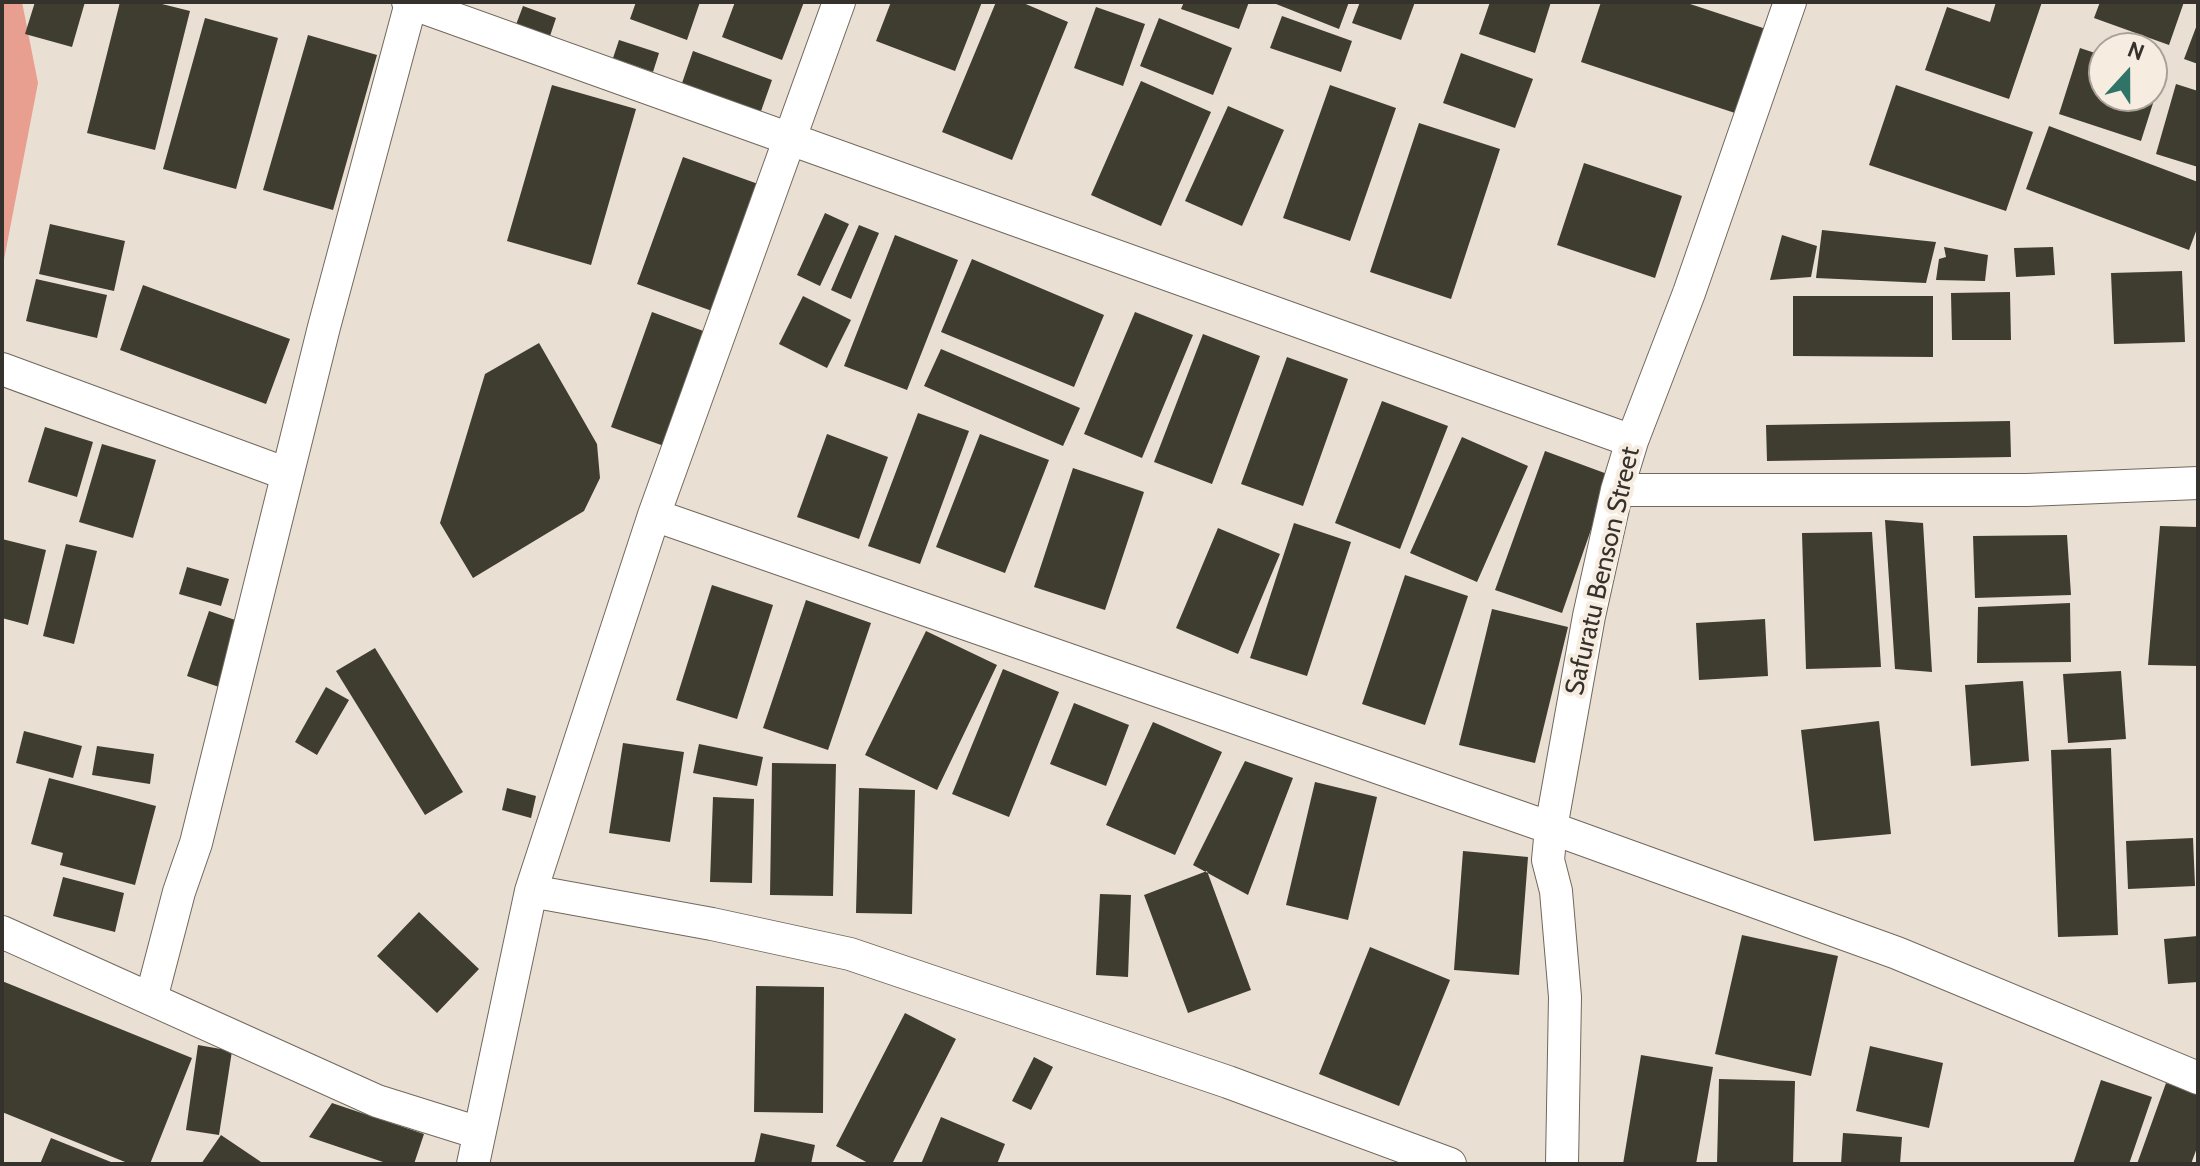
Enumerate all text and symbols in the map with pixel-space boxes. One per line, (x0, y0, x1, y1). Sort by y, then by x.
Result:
north arrow (2088, 32, 2168, 112)
text: N (2124, 36, 2148, 66)
street label: Safuratu Benson Street (1559, 444, 1647, 698)

